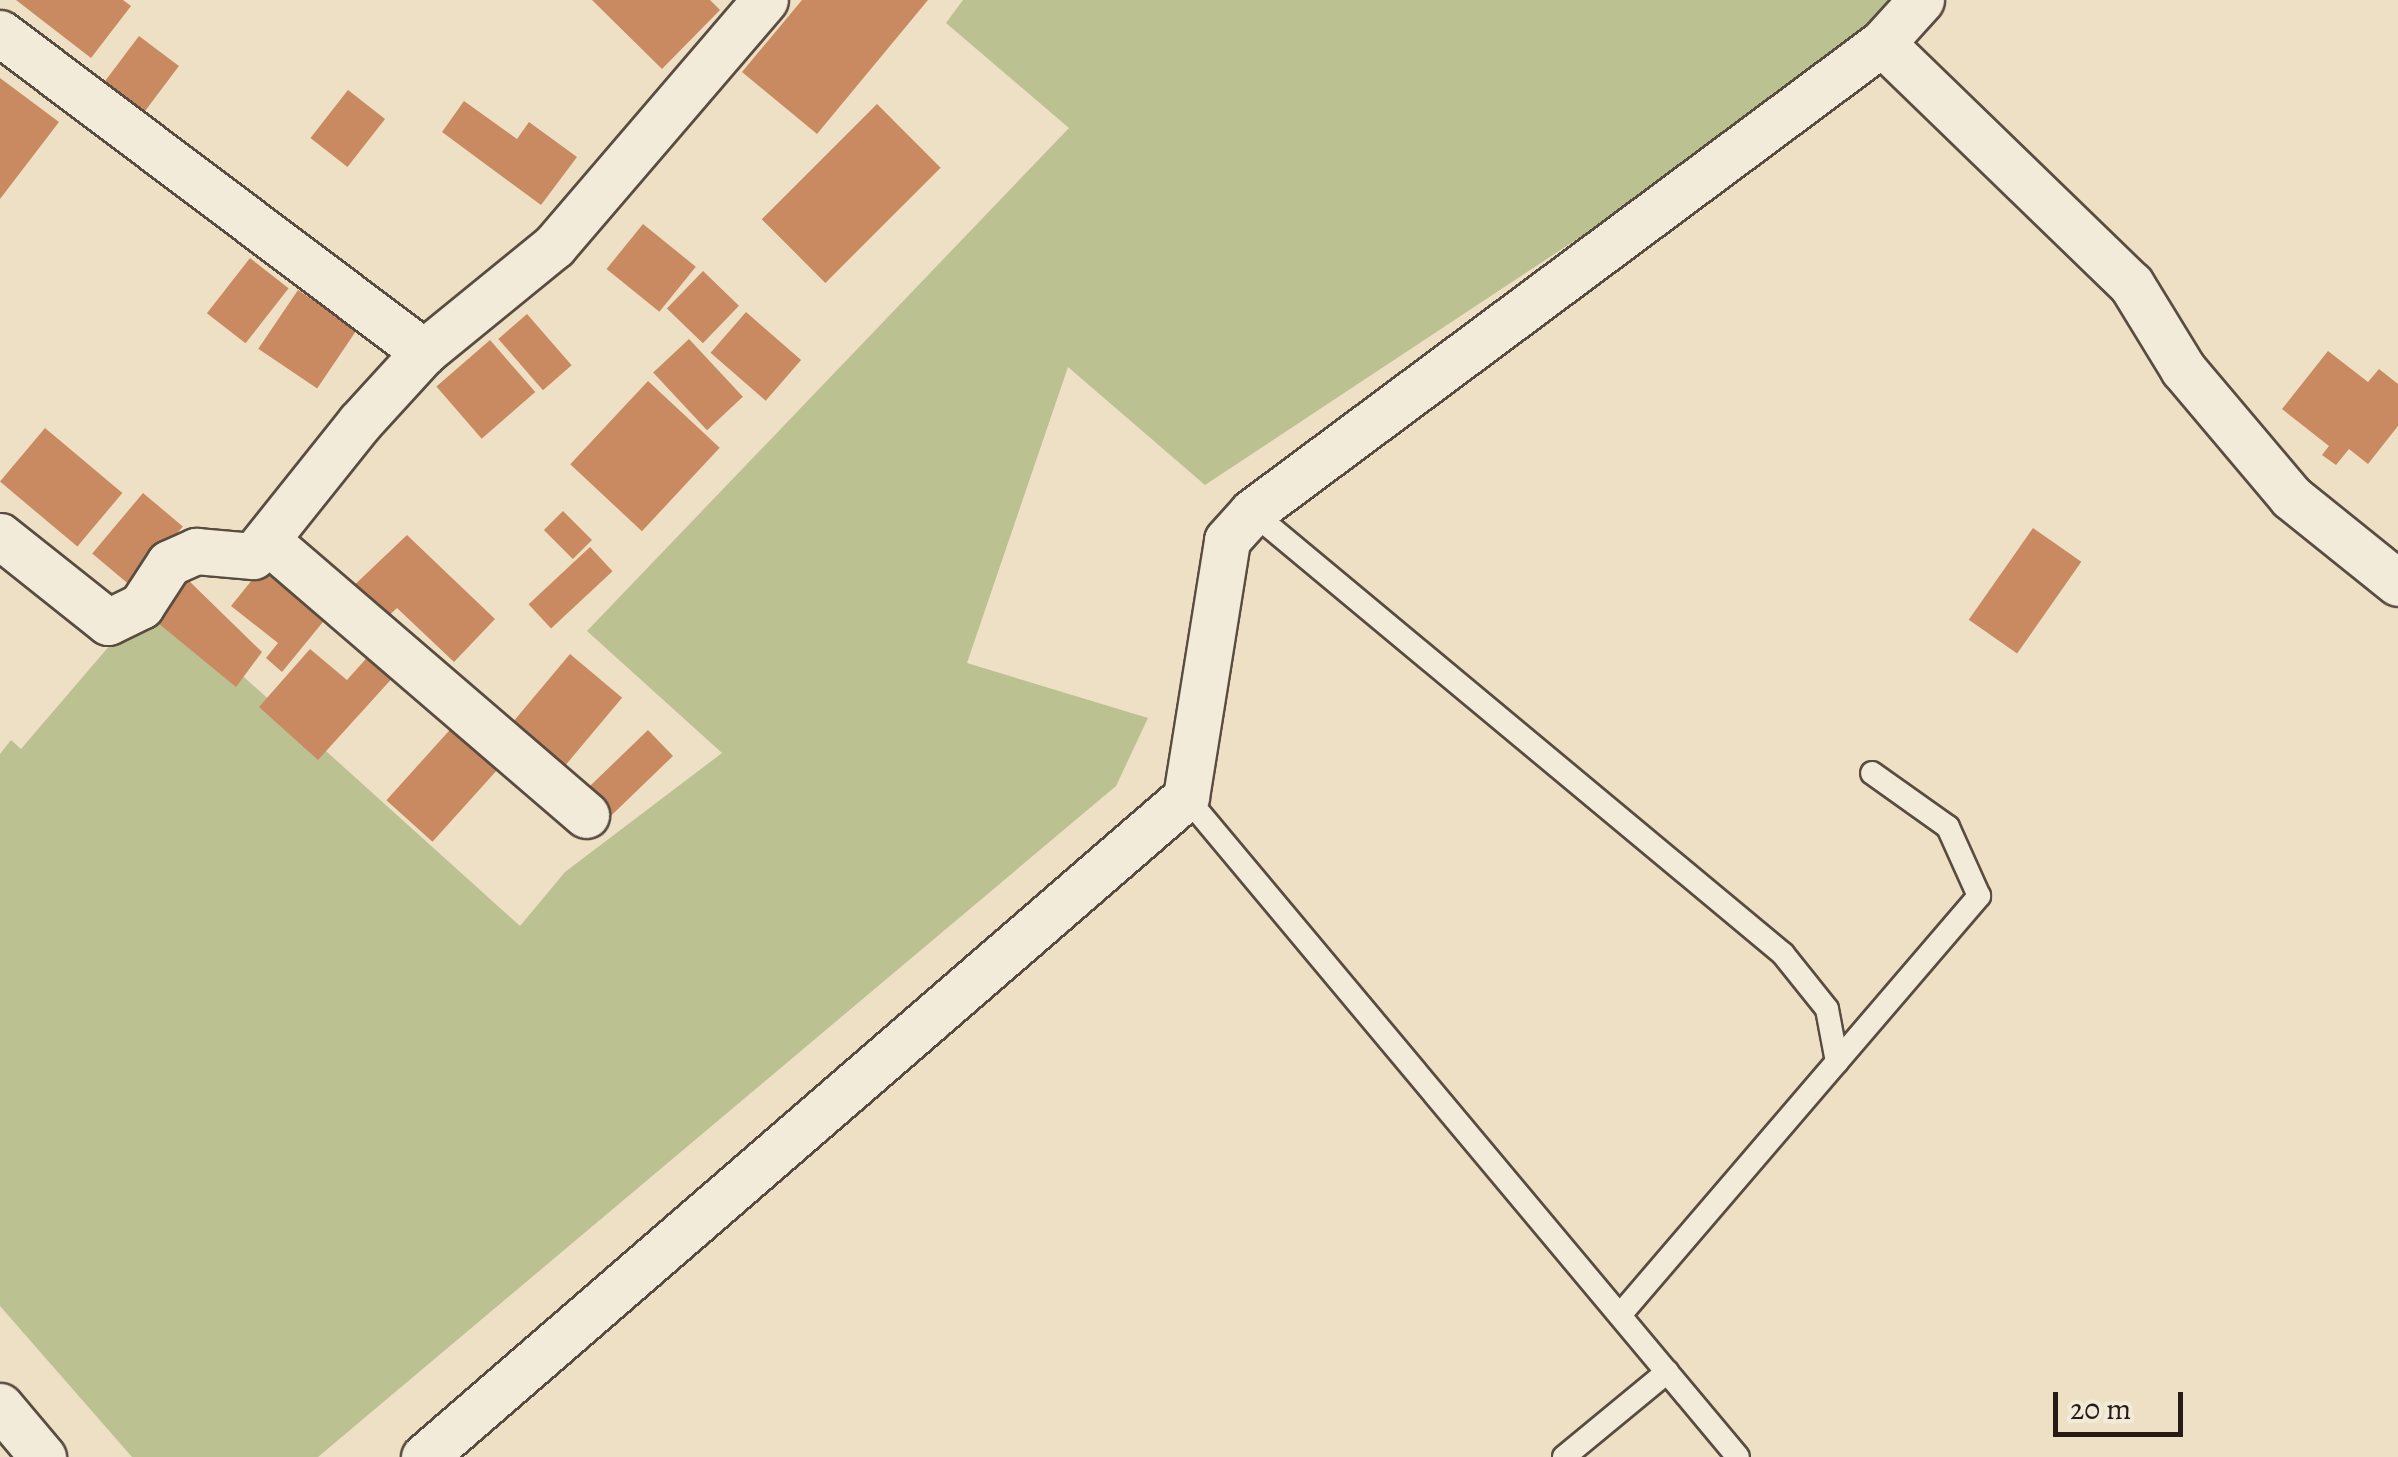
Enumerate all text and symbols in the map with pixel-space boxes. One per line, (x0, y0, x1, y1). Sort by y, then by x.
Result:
scale bar (2058, 1372, 2188, 1434)
text: 20 m (2070, 1389, 2131, 1429)

